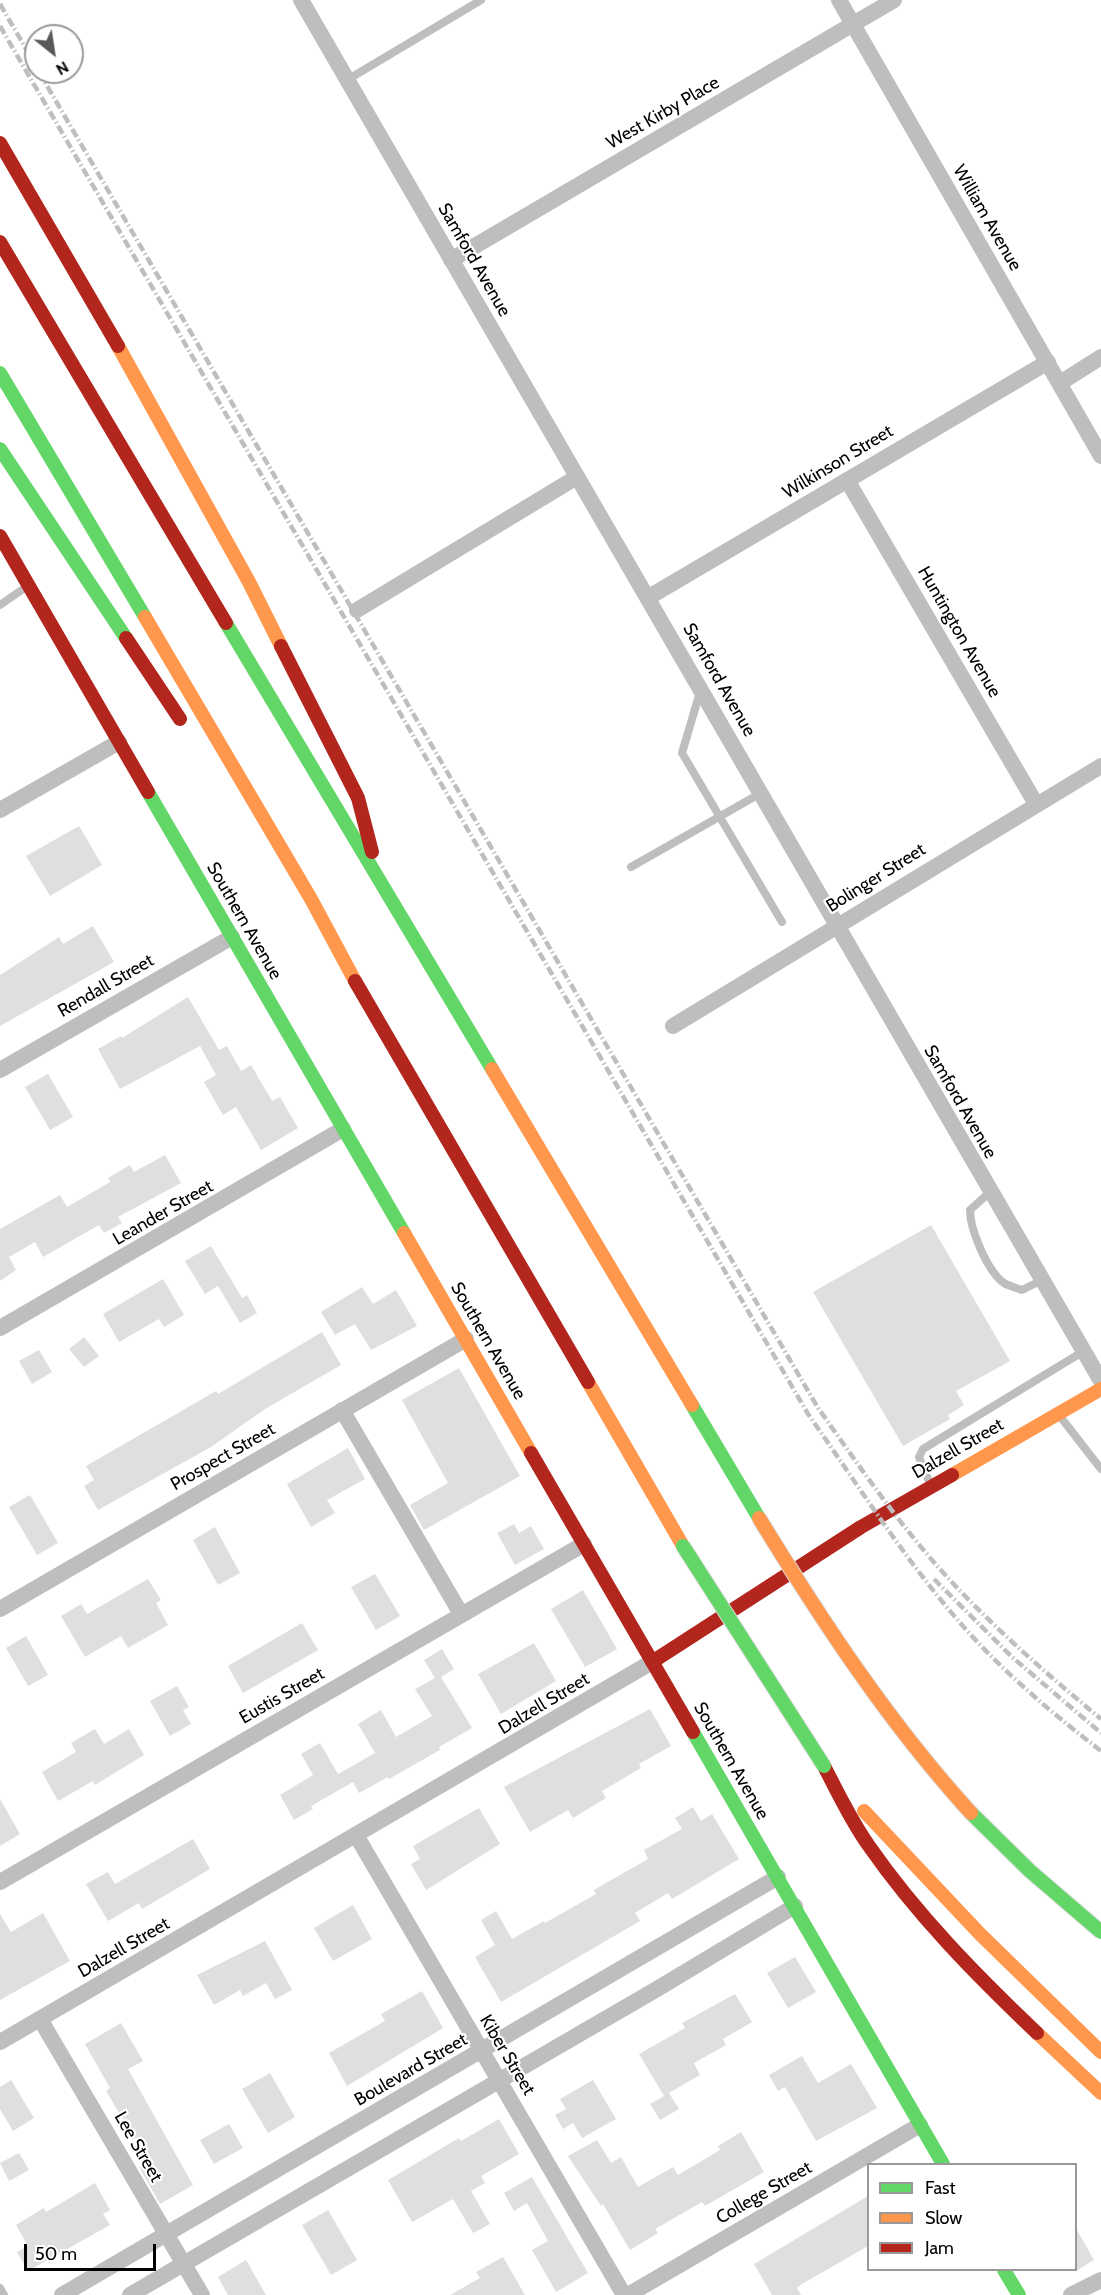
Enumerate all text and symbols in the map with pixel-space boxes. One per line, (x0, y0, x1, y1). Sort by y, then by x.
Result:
north arrow (24, 24, 84, 84)
text: N (53, 57, 72, 79)
street label: West Kirby Place (603, 72, 723, 154)
street label: William Avenue (948, 161, 1026, 275)
street label: Samford Avenue (433, 200, 515, 320)
street label: Wilkinson Street (779, 421, 897, 503)
street label: Huntington Avenue (913, 563, 1005, 701)
street label: Samford Avenue (678, 620, 760, 740)
street label: Bolinger Street (822, 839, 930, 917)
street label: Southern Avenue (202, 859, 286, 983)
street label: Rendall Street (54, 950, 158, 1022)
street label: Samford Avenue (919, 1042, 1001, 1162)
street label: Leander Street (109, 1176, 217, 1250)
street label: Southern Avenue (446, 1279, 530, 1403)
street label: Dalzell Street (908, 1414, 1008, 1484)
street label: Prospect Street (167, 1418, 279, 1496)
street label: Eustis Street (236, 1663, 328, 1729)
street label: Dalzell Street (495, 1668, 593, 1740)
street label: Southern Avenue (689, 1699, 773, 1823)
street label: Dalzell Street (74, 1913, 174, 1983)
street label: Kiber Street (475, 2011, 539, 2099)
street label: Boulevard Street (351, 2029, 471, 2111)
street label: Lee Street (109, 2108, 167, 2186)
street label: College Street (712, 2157, 816, 2229)
legend (867, 2163, 1077, 2271)
text: Fast (925, 2177, 956, 2199)
text: Slow (925, 2207, 962, 2229)
scale bar (27, 2232, 159, 2270)
text: Jam (925, 2237, 954, 2259)
text: 50 m (35, 2243, 77, 2265)

